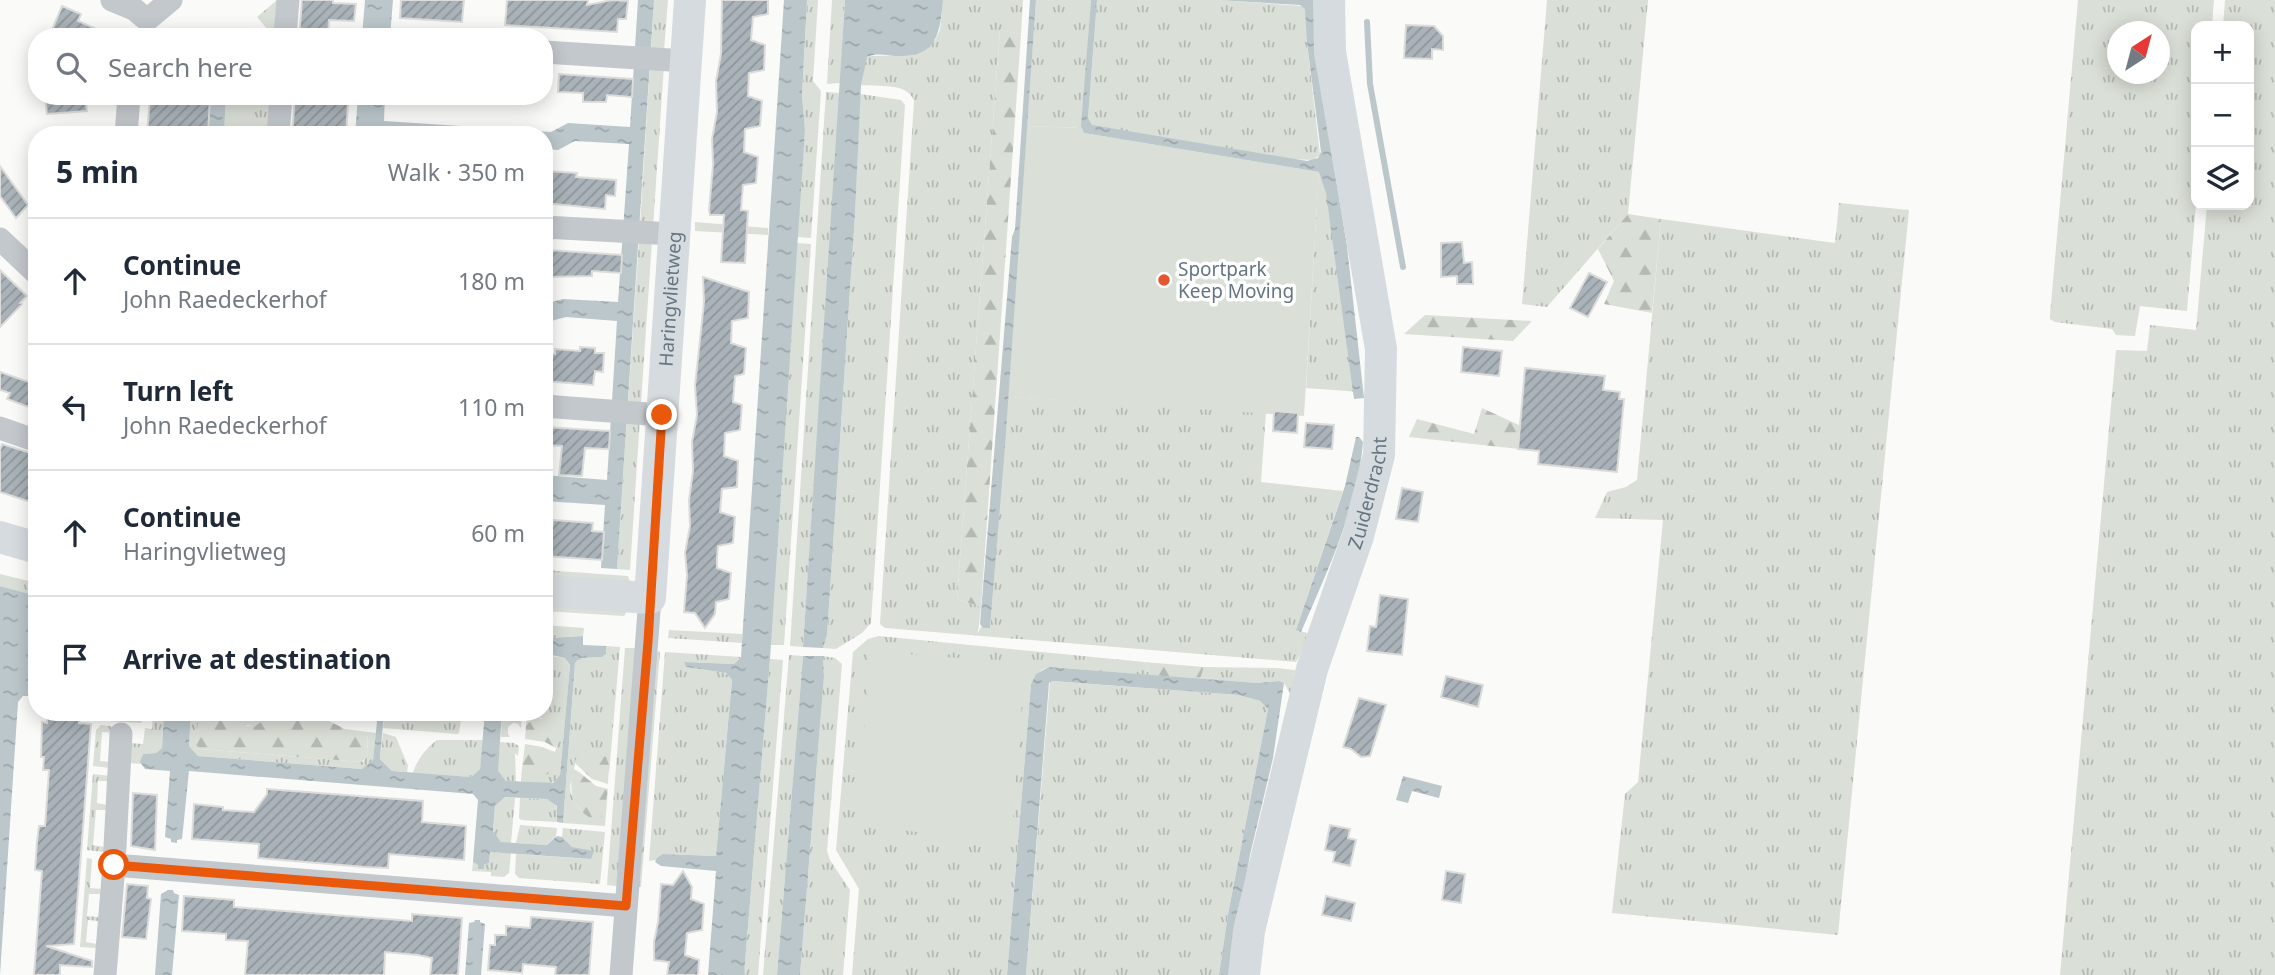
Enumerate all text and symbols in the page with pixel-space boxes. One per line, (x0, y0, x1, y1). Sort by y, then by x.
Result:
north arrow (2107, 21, 2170, 84)
map controls (2191, 21, 2254, 210)
button: + (2191, 21, 2254, 84)
search box (28, 28, 553, 105)
icon: search (52, 48, 90, 86)
text: Search here (108, 49, 253, 85)
button: − (2191, 84, 2254, 147)
button: layers (2191, 147, 2254, 210)
text: 5 min (56, 151, 139, 192)
text: Walk · 350 m (388, 156, 525, 188)
street label: Haringvlietweg (653, 231, 687, 367)
text: Continue (123, 247, 241, 283)
place label: Sportpark Keep Moving (1178, 256, 1294, 304)
icon: ahead (56, 262, 94, 300)
text: 180 m (458, 265, 525, 297)
marker: Sportpark Keep Moving (1156, 272, 1172, 288)
text: John Raedeckerhof (123, 283, 327, 315)
text: Turn left (123, 373, 234, 409)
icon: left (56, 388, 94, 426)
text: 110 m (458, 391, 525, 423)
route end (646, 399, 677, 430)
text: John Raedeckerhof (123, 409, 327, 441)
street label: Zuiderdracht (1341, 436, 1392, 553)
text: Continue (123, 499, 241, 535)
icon: ahead (56, 514, 94, 552)
text: 60 m (471, 517, 525, 549)
text: Haringvlietweg (123, 535, 287, 567)
icon: arrive (56, 640, 94, 678)
text: Arrive at destination (123, 641, 392, 677)
route start (98, 849, 129, 880)

